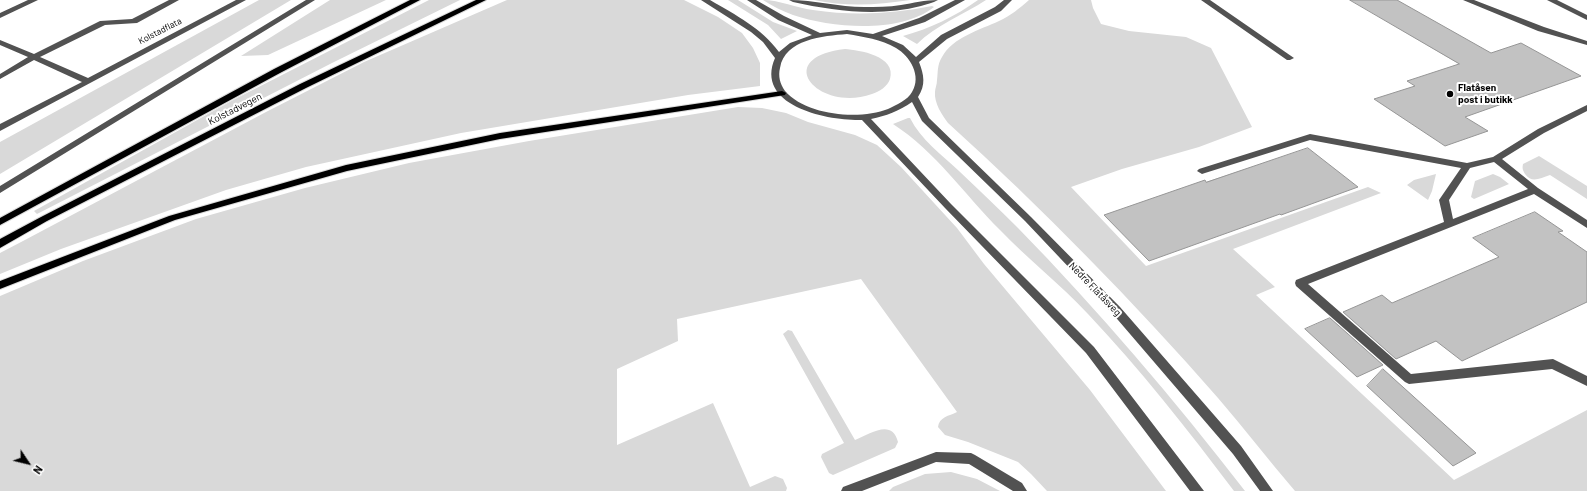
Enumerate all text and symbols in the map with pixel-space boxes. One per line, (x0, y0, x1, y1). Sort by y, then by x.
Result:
street label: Kolstadflata (137, 15, 183, 47)
place label: Flatåsen post i butikk (1458, 82, 1513, 106)
marker: Flatåsen post i butikk (1445, 89, 1455, 99)
street label: Kolstadvegen (206, 90, 264, 128)
street label: Nedre Flatåsveg (1066, 260, 1124, 318)
north arrow (8, 443, 48, 483)
text: N (31, 463, 46, 477)

